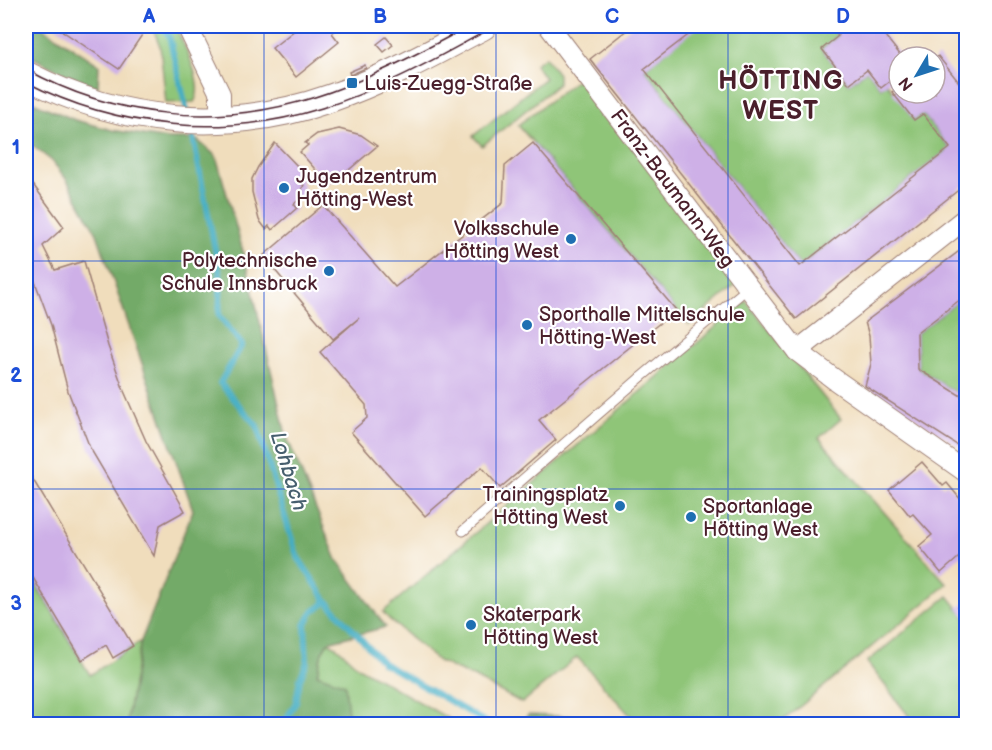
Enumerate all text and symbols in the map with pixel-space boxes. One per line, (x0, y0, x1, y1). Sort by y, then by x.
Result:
text: A (142, 5, 156, 29)
text: B (373, 5, 387, 29)
text: C (605, 5, 619, 29)
text: D (836, 5, 850, 29)
north arrow (887, 45, 947, 105)
district label: HÖTTING WEST (718, 64, 844, 127)
place label: Luis-Zuegg-Straße (364, 72, 533, 96)
text: N (895, 73, 918, 94)
marker: Luis-Zuegg-Straße (345, 76, 359, 90)
street label: Franz-Baumann-Weg (605, 105, 740, 273)
text: 1 (12, 136, 20, 160)
place label: Jugendzentrum Hötting-West (296, 165, 437, 212)
marker: Jugendzentrum Hötting-West (277, 181, 291, 195)
place label: Volksschule Hötting West (444, 217, 559, 264)
marker: Volksschule Hötting West (564, 232, 578, 246)
place label: Polytechnische Schule Innsbruck (162, 249, 317, 296)
marker: Polytechnische Schule Innsbruck (322, 264, 336, 278)
place label: Sporthalle Mittelschule Hötting-West (539, 303, 745, 350)
marker: Sporthalle Mittelschule Hötting-West (520, 318, 534, 332)
text: 2 (10, 364, 22, 388)
water label: Lohbach (265, 429, 313, 514)
place label: Trainingsplatz Hötting West (483, 483, 608, 530)
place label: Sportanlage Hötting West (703, 495, 818, 542)
marker: Trainingsplatz Hötting West (613, 499, 627, 513)
marker: Sportanlage Hötting West (684, 510, 698, 524)
text: 3 (10, 592, 22, 616)
place label: Skaterpark Hötting West (483, 603, 598, 650)
marker: Skaterpark Hötting West (464, 618, 478, 632)

